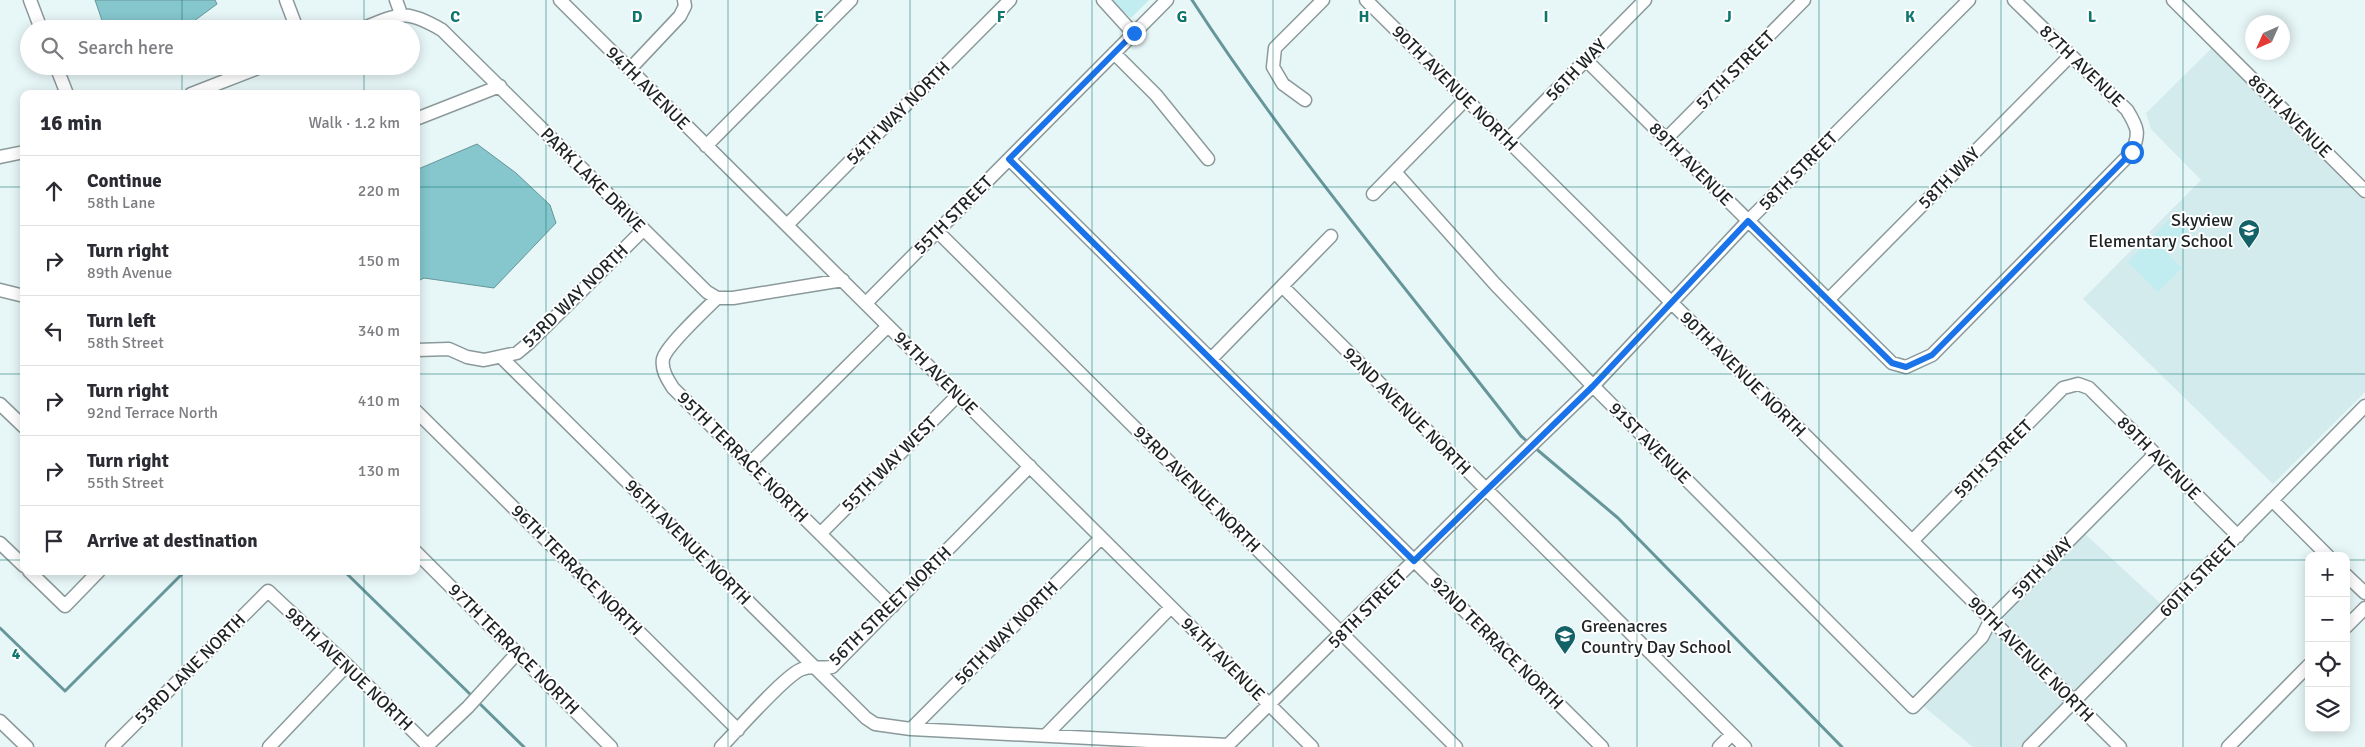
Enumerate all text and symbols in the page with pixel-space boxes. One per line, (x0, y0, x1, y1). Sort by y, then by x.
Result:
text: C (450, 7, 460, 27)
text: D (632, 7, 643, 27)
text: E (814, 7, 824, 27)
text: F (997, 7, 1006, 27)
text: G (1177, 7, 1187, 27)
text: H (1359, 7, 1369, 27)
text: I (1543, 7, 1549, 27)
text: J (1724, 7, 1732, 27)
text: K (1905, 7, 1915, 27)
text: L (2088, 7, 2097, 27)
north arrow (2245, 15, 2290, 60)
search box (20, 20, 420, 75)
street label: 90TH AVENUE NORTH (1387, 20, 1523, 156)
street label: 87TH AVENUE (2035, 20, 2129, 112)
route end (1123, 22, 1146, 45)
street label: 57TH STREET (1691, 26, 1779, 114)
icon: search (38, 34, 66, 62)
street label: 56TH WAY (1541, 34, 1611, 106)
text: Search here (78, 36, 174, 60)
street label: 94TH AVENUE (602, 42, 694, 134)
street label: 54TH WAY NORTH (841, 56, 955, 170)
street label: 86TH AVENUE (2244, 70, 2336, 162)
text: 16 min (40, 110, 102, 136)
text: Walk · 1.2 km (308, 113, 400, 133)
street label: 89TH AVENUE (1645, 118, 1737, 210)
street label: PARK LAKE DRIVE (536, 123, 650, 237)
street label: 58TH STREET (1754, 127, 1842, 215)
route start (2121, 141, 2144, 164)
street label: 58TH WAY (1914, 143, 1984, 213)
text: Continue (87, 169, 162, 193)
street label: 55TH STREET (909, 171, 997, 259)
icon: ahead (40, 177, 68, 205)
text: 220 m (358, 181, 400, 201)
text: 58th Lane (87, 193, 155, 213)
place label: Skyview Elementary School (2088, 209, 2233, 252)
school or university icon: Skyview Elementary School (2237, 218, 2261, 249)
text: Turn right (87, 239, 169, 263)
street label: 53RD WAY NORTH (517, 240, 633, 352)
icon: right (40, 247, 68, 275)
text: 150 m (358, 251, 400, 271)
text: 89th Avenue (87, 263, 172, 283)
street label: 90TH AVENUE NORTH (1675, 306, 1811, 442)
text: Turn left (87, 309, 156, 333)
icon: left (40, 317, 68, 345)
text: 340 m (358, 321, 400, 341)
street label: 94TH AVENUE (890, 327, 982, 419)
text: 58th Street (87, 333, 164, 353)
street label: 92ND AVENUE NORTH (1338, 342, 1476, 480)
text: Turn right (87, 379, 169, 403)
icon: right (40, 387, 68, 415)
street label: 95TH TERRACE NORTH (673, 387, 813, 527)
text: 410 m (358, 391, 400, 411)
street label: 91ST AVENUE (1604, 397, 1696, 489)
text: 92nd Terrace North (87, 403, 218, 423)
street label: 55TH WAY WEST (837, 412, 941, 516)
street label: 89TH AVENUE (2113, 412, 2205, 504)
street label: 59TH STREET (1949, 415, 2037, 503)
street label: 93RD AVENUE NORTH (1129, 421, 1265, 557)
text: Turn right (87, 449, 169, 473)
icon: right (40, 457, 68, 485)
text: 130 m (358, 461, 400, 481)
text: 55th Street (87, 473, 164, 493)
street label: 96TH AVENUE NORTH (620, 474, 756, 610)
street label: 96TH TERRACE NORTH (507, 500, 647, 640)
icon: arrive (40, 527, 68, 555)
text: Arrive at destination (87, 529, 258, 553)
street label: 60TH STREET (2154, 532, 2242, 622)
street label: 59TH WAY (2007, 533, 2077, 603)
street label: 56TH STREET NORTH (824, 542, 956, 670)
map controls (2305, 552, 2350, 732)
button: + (2305, 552, 2350, 597)
street label: 58TH STREET (1323, 565, 1411, 653)
street label: 92ND TERRACE NORTH (1426, 572, 1568, 714)
street label: 56TH WAY NORTH (949, 576, 1063, 690)
street label: 97TH TERRACE NORTH (444, 579, 584, 719)
street label: 90TH AVENUE NORTH (1963, 591, 2099, 727)
button: − (2305, 597, 2350, 642)
street label: 98TH AVENUE NORTH (281, 602, 417, 736)
street label: 53RD LANE NORTH (130, 609, 250, 729)
street label: 94TH AVENUE (1177, 613, 1269, 705)
place label: Greenacres Country Day School (1581, 615, 1732, 658)
school or university icon: Greenacres Country Day School (1553, 624, 1577, 655)
button: locate (2305, 642, 2350, 687)
text: 4 (12, 644, 21, 664)
button: layers (2305, 687, 2350, 732)

